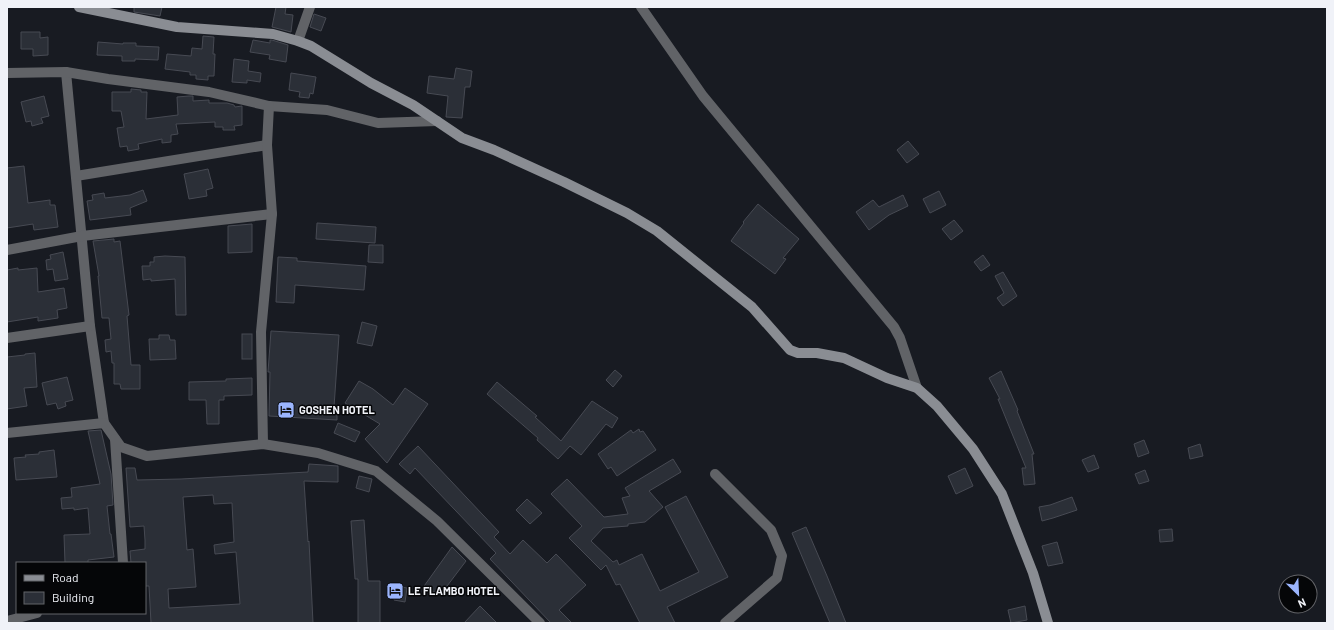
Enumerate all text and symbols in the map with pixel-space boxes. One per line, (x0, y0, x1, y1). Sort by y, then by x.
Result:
hotel icon: GOSHEN HOTEL (276, 400, 296, 420)
place label: GOSHEN HOTEL (299, 403, 375, 416)
legend (16, 562, 146, 614)
text: Road (52, 570, 79, 584)
north arrow (1278, 574, 1318, 614)
hotel icon: LE FLAMBO HOTEL (385, 581, 405, 601)
place label: LE FLAMBO HOTEL (408, 584, 499, 597)
text: Building (52, 590, 94, 604)
text: N (1296, 596, 1308, 611)

